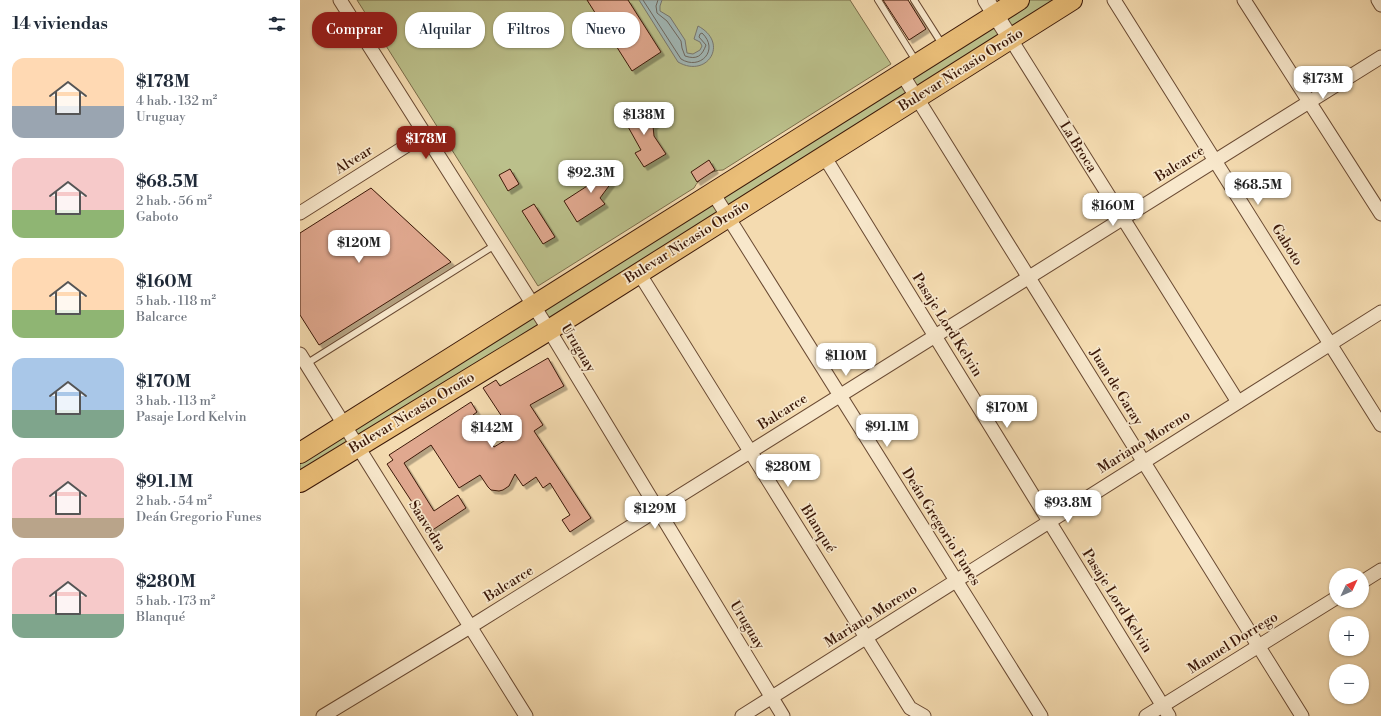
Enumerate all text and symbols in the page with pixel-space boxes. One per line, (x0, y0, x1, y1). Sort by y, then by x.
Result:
chip: Comprar (312, 12, 397, 48)
chip: Alquilar (405, 12, 485, 48)
chip: Filtros (493, 12, 564, 48)
chip: Nuevo (572, 12, 640, 48)
text: 14 viviendas (12, 13, 108, 35)
icon: filters (266, 13, 288, 35)
street label: Bulevar Nicasio Oroño (895, 24, 1027, 116)
pin: $173M (1295, 66, 1351, 100)
text: $178M (136, 71, 190, 93)
text: $173M (1303, 71, 1343, 87)
icon: home (44, 74, 92, 122)
text: 4 hab. · 132 m² (136, 93, 217, 109)
pin: $138M (616, 102, 672, 136)
text: $138M (623, 107, 665, 123)
text: Uruguay (136, 109, 186, 125)
street label: La Broca (1055, 118, 1101, 177)
pin: $178M (398, 126, 454, 160)
text: $178M (405, 131, 447, 147)
street label: Alvear (331, 142, 376, 179)
street label: Balcarce (1151, 142, 1208, 187)
pin: $92.3M (558, 160, 624, 194)
text: $92.3M (567, 165, 615, 181)
text: $68.5M (136, 171, 199, 193)
pin: $68.5M (1225, 172, 1291, 206)
icon: home (44, 174, 92, 222)
text: $68.5M (1234, 177, 1282, 193)
text: 2 hab. · 56 m² (136, 193, 212, 209)
pin: $160M (1085, 193, 1141, 227)
street label: Bulevar Nicasio Oroño (621, 196, 753, 288)
text: $160M (1091, 198, 1135, 214)
text: Gaboto (136, 209, 179, 225)
street label: Gaboto (1267, 221, 1307, 269)
pin: $120M (331, 230, 387, 264)
text: $120M (337, 235, 381, 251)
street label: Pasaje Lord Kelvin (908, 270, 986, 381)
text: $160M (136, 271, 192, 293)
icon: home (44, 274, 92, 322)
text: 5 hab. · 118 m² (136, 293, 216, 309)
text: Balcarce (136, 309, 187, 325)
street label: Uruguay (557, 320, 600, 376)
pin: $110M (818, 343, 874, 377)
street label: Juan de Garay (1085, 344, 1147, 429)
text: $110M (825, 348, 867, 364)
street label: Bulevar Nicasio Oroño (345, 368, 478, 458)
text: $170M (136, 371, 191, 393)
icon: home (44, 374, 92, 422)
street label: Balcarce (754, 390, 811, 435)
text: 3 hab. · 113 m² (136, 393, 215, 409)
pin: $170M (979, 395, 1035, 429)
text: $170M (986, 400, 1028, 416)
street label: Mariano Moreno (1094, 406, 1194, 478)
text: Pasaje Lord Kelvin (136, 409, 246, 425)
pin: $91.1M (854, 414, 920, 448)
pin: $142M (464, 415, 520, 449)
text: $91.1M (865, 419, 909, 435)
text: $142M (471, 420, 513, 436)
pin: $280M (760, 454, 816, 488)
text: $280M (765, 459, 811, 475)
street label: Deán Gregorio Funes (898, 465, 984, 589)
text: $91.1M (136, 471, 193, 493)
icon: home (44, 474, 92, 522)
pin: $93.8M (1035, 490, 1101, 524)
text: 2 hab. · 54 m² (136, 493, 212, 509)
text: $93.8M (1044, 495, 1092, 511)
pin: $129M (627, 496, 683, 530)
street label: Saavedra (404, 497, 450, 556)
text: $129M (634, 501, 676, 517)
street label: Blanqué (796, 501, 840, 556)
text: Deán Gregorio Funes (136, 509, 261, 525)
street label: Pasaje Lord Kelvin (1078, 546, 1156, 657)
street label: Balcarce (480, 562, 537, 607)
north arrow (1329, 568, 1369, 608)
map controls (1329, 568, 1369, 704)
text: $280M (136, 571, 196, 593)
icon: home (44, 574, 92, 622)
street label: Mariano Moreno (821, 580, 921, 652)
text: 5 hab. · 173 m² (136, 593, 215, 609)
street label: Uruguay (726, 597, 769, 653)
street label: Manuel Dorrego (1185, 608, 1282, 678)
text: Blanqué (136, 609, 185, 625)
button: + (1329, 616, 1369, 656)
button: − (1329, 664, 1369, 704)

